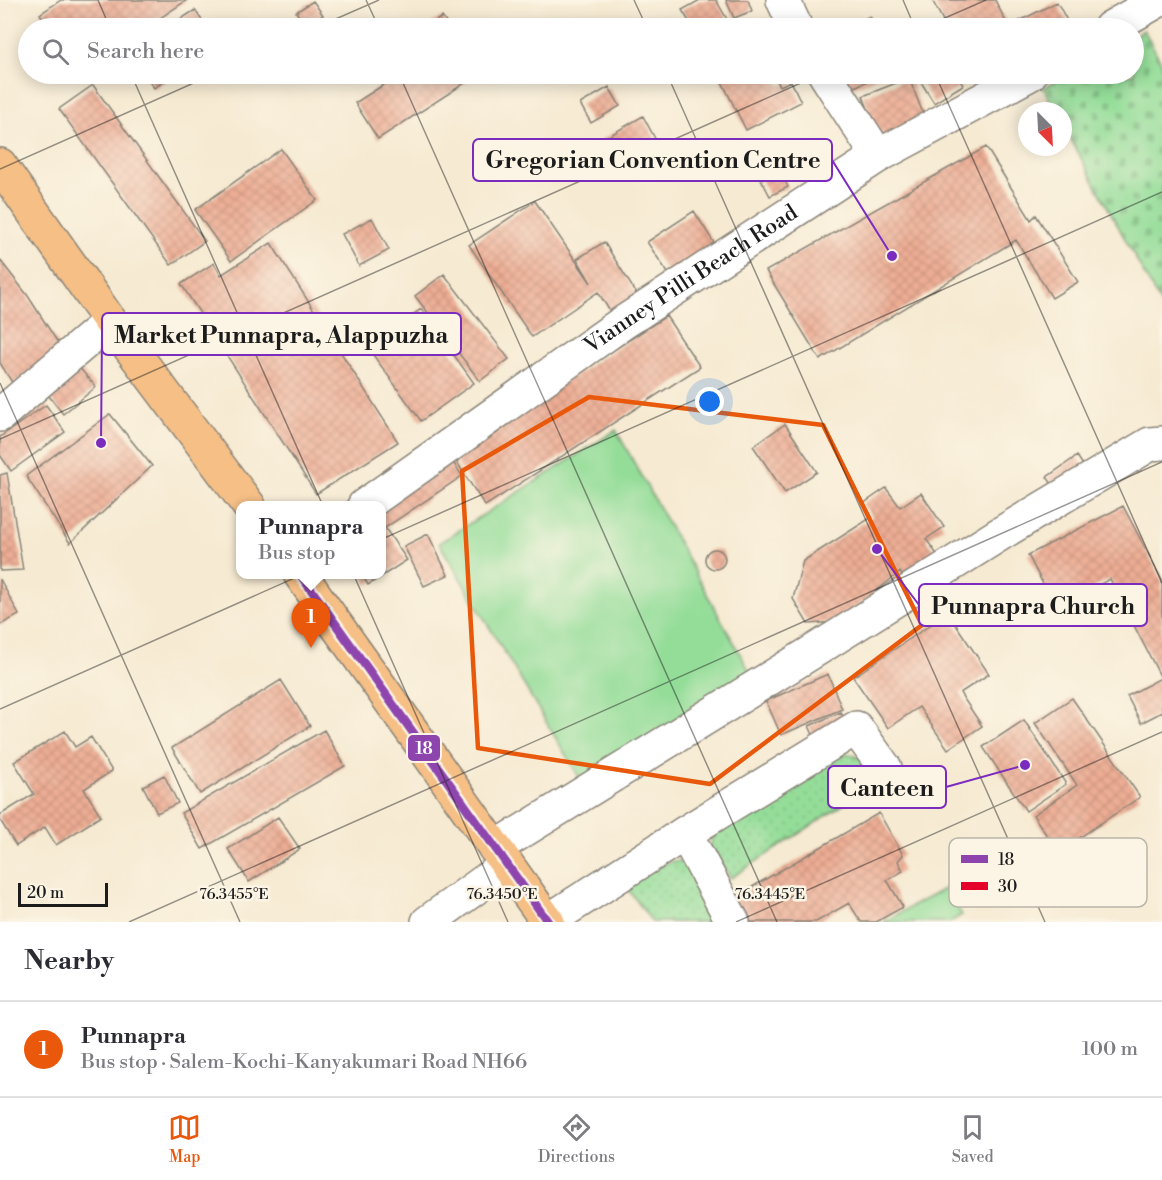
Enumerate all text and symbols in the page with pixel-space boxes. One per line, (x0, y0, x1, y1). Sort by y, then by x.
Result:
search box (18, 18, 1144, 84)
icon: search (39, 35, 72, 68)
text: Search here (87, 38, 204, 65)
north arrow (1018, 102, 1072, 156)
callout: Gregorian Convention Centre (473, 139, 832, 181)
text: Gregorian Convention Centre (485, 146, 821, 176)
street label: Vianney Pilli Beach Road (578, 199, 803, 360)
callout: Market Punnapra, Alappuzha (102, 313, 461, 355)
text: Market Punnapra, Alappuzha (114, 321, 449, 351)
your location (695, 387, 724, 416)
popup (236, 501, 386, 579)
text: Punnapra (259, 514, 363, 541)
text: Bus stop (259, 541, 335, 566)
callout: Punnapra Church (919, 584, 1147, 626)
text: Punnapra Church (931, 592, 1135, 622)
pin: 1 (292, 598, 330, 648)
line badge: 18 (407, 734, 441, 762)
text: 18 (415, 739, 433, 759)
callout: Canteen (828, 766, 946, 808)
text: Canteen (840, 774, 934, 804)
legend (949, 838, 1147, 907)
text: 18 (998, 850, 1015, 870)
text: 30 (998, 877, 1017, 897)
scale bar (18, 880, 108, 908)
text: 20 m (27, 883, 64, 903)
text: 76.3455°E (199, 885, 269, 904)
text: 76.3450°E (466, 885, 538, 904)
text: 76.3445°E (735, 885, 805, 904)
text: Nearby (24, 945, 114, 977)
text: Punnapra (81, 1023, 186, 1050)
text: 1 (39, 1037, 48, 1062)
text: 100 m (1082, 1037, 1138, 1062)
text: Bus stop · Salem-Kochi-Kanyakumari Road NH66 (81, 1050, 527, 1075)
tab: Map (168, 1111, 201, 1167)
tab: Directions (538, 1111, 615, 1167)
tab: Saved (952, 1111, 994, 1167)

